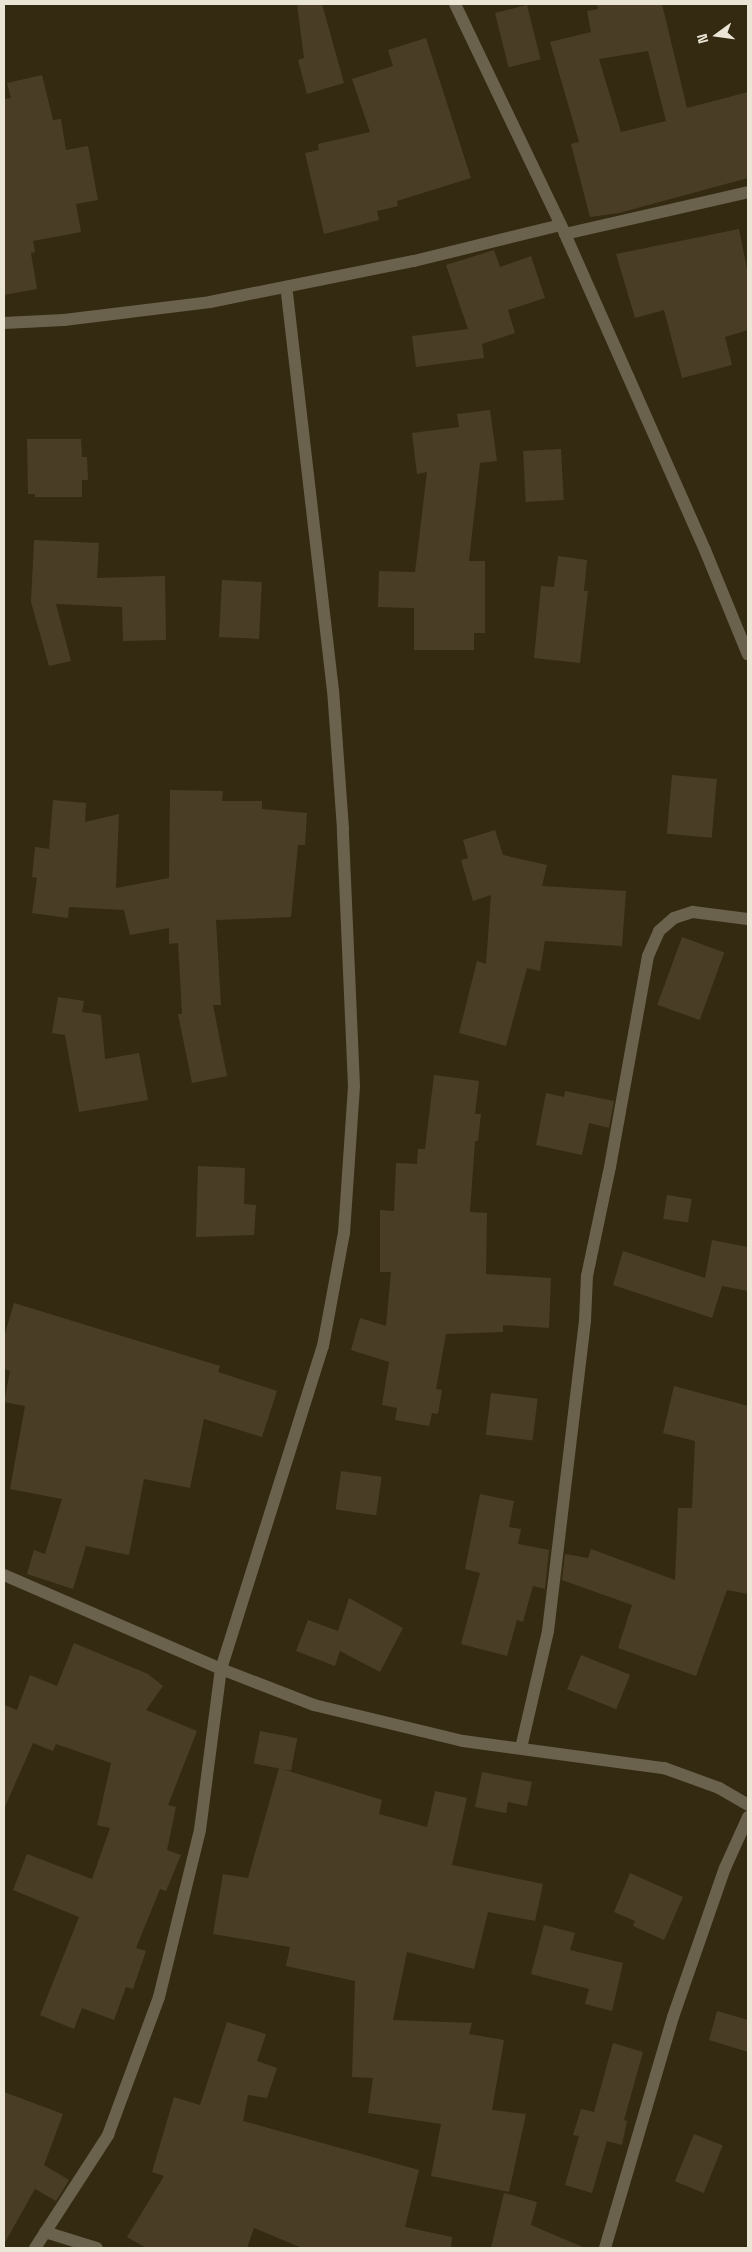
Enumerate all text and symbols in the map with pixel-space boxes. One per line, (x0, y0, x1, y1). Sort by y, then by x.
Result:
north arrow (692, 10, 742, 60)
text: N (693, 32, 712, 45)

